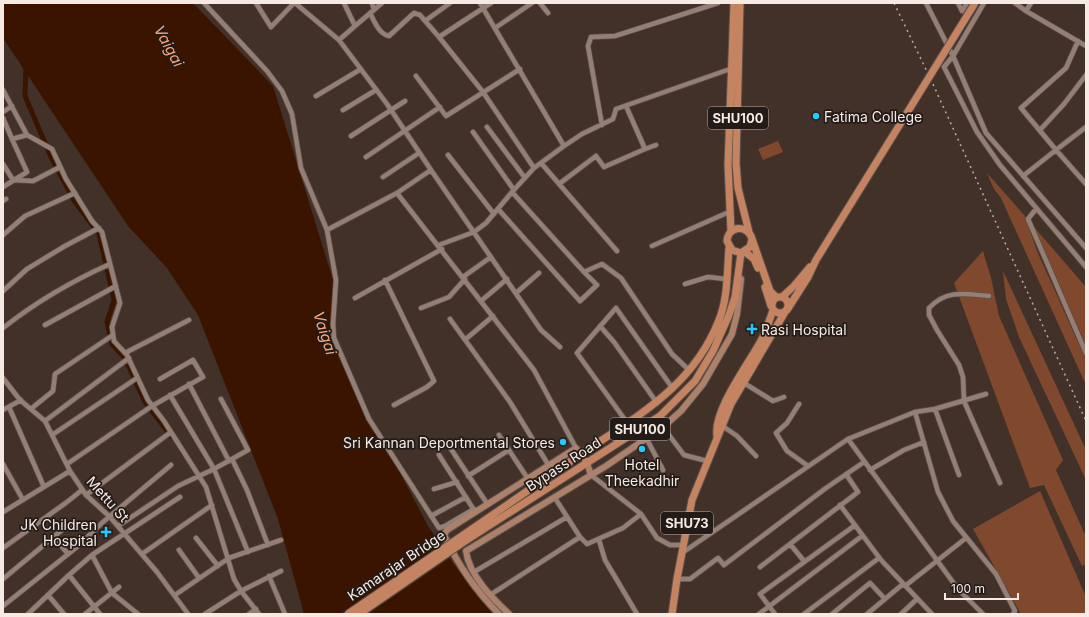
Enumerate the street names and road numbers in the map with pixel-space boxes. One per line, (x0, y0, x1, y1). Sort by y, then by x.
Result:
road number: SHU100 (708, 107, 768, 129)
road number: SHU100 (610, 418, 670, 440)
street label: Bypass Road (522, 433, 604, 495)
street label: Mettu St (83, 473, 133, 526)
road number: SHU73 (661, 512, 713, 534)
street label: Kamarajar Bridge (344, 526, 448, 604)

